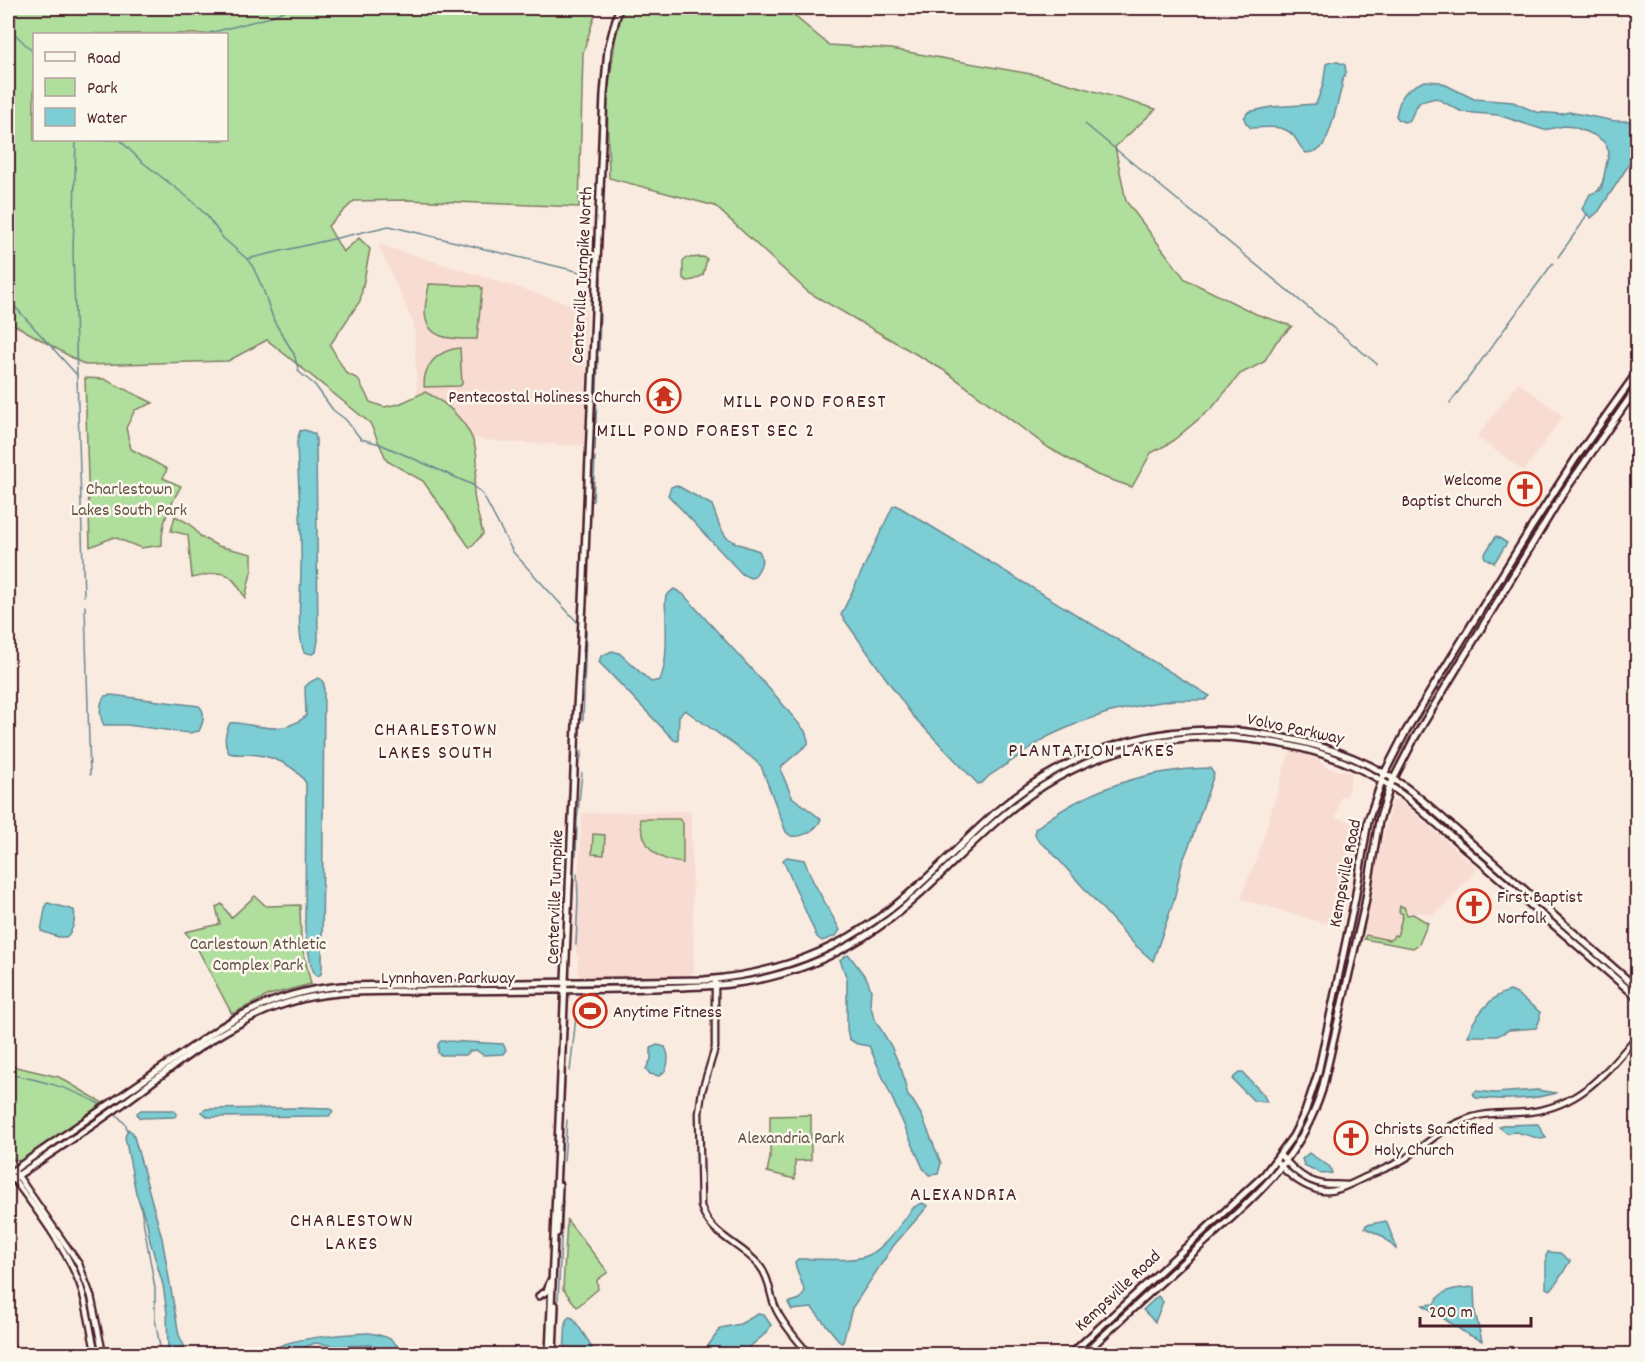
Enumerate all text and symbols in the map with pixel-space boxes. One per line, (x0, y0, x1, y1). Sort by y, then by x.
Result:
legend (33, 33, 228, 141)
text: Road (87, 47, 121, 72)
text: Park (87, 77, 118, 102)
text: Water (87, 107, 127, 132)
street label: Centerville Turnpike North (566, 186, 601, 364)
temple icon: Pentecostal Holiness Church (646, 378, 682, 414)
place label: Pentecostal Holiness Church (448, 386, 641, 411)
district label: MILL POND FOREST (723, 389, 887, 417)
district label: MILL POND FOREST SEC 2 (597, 418, 815, 446)
place label: Welcome Baptist Church (1401, 469, 1502, 515)
church icon: Welcome Baptist Church (1507, 471, 1543, 507)
park label: Charlestown Lakes South Park (71, 478, 187, 524)
street label: Volvo Parkway (1245, 708, 1347, 753)
district label: CHARLESTOWN LAKES SOUTH (374, 717, 498, 768)
district label: PLANTATION LAKES (1008, 738, 1176, 766)
street label: Kempsville Road (1324, 817, 1369, 930)
street label: Centerville Turnpike (542, 829, 571, 965)
place label: First Baptist Norfolk (1497, 886, 1583, 932)
church icon: First Baptist Norfolk (1456, 888, 1492, 924)
park label: Carlestown Athletic Complex Park (190, 933, 326, 979)
street label: Lynnhaven Parkway (381, 967, 516, 992)
sports icon: Anytime Fitness (572, 993, 608, 1029)
place label: Anytime Fitness (613, 1001, 722, 1026)
place label: Christs Sanctified Holy Church (1374, 1118, 1494, 1164)
church icon: Christs Sanctified Holy Church (1333, 1120, 1369, 1156)
park label: Alexandria Park (737, 1127, 845, 1152)
district label: ALEXANDRIA (910, 1182, 1018, 1210)
district label: CHARLESTOWN LAKES (290, 1208, 414, 1259)
street label: Kempsville Road (1070, 1245, 1167, 1338)
scale bar (1420, 1290, 1531, 1328)
text: 200 m (1429, 1301, 1473, 1326)

